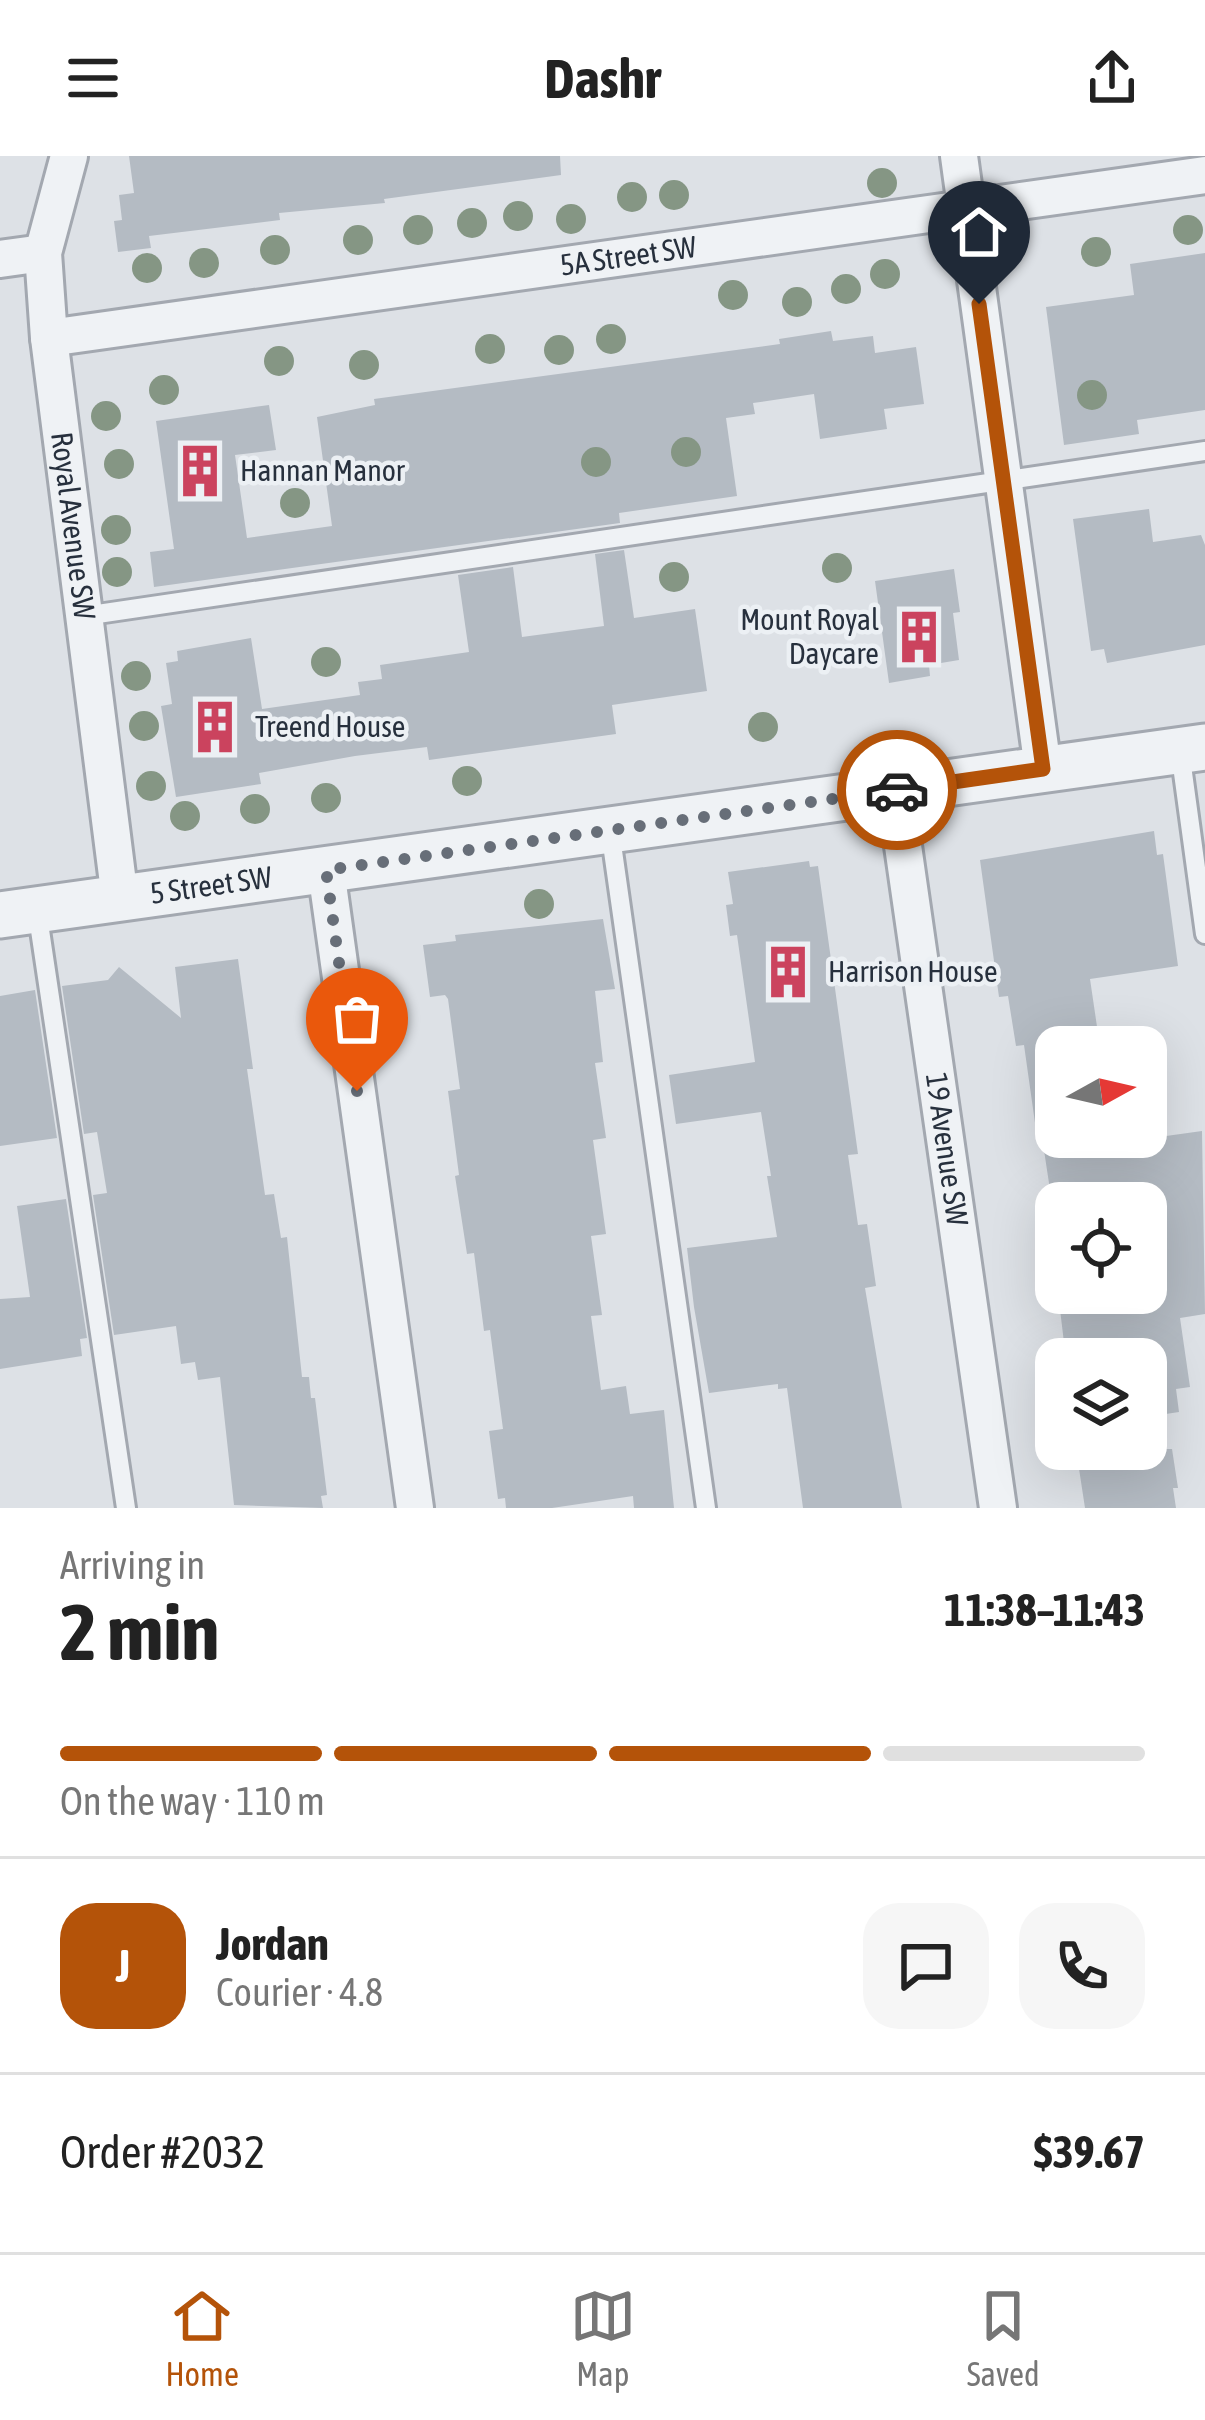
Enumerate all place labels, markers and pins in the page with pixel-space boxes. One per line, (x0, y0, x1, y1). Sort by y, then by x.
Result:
pin (928, 181, 1030, 304)
building icon: Hannan Manor (171, 442, 229, 500)
place label: Hannan Manor (240, 453, 406, 487)
place label: Mount Royal Daycare (740, 602, 879, 670)
building icon: Mount Royal Daycare (890, 608, 948, 666)
building icon: Treend House (186, 698, 244, 756)
place label: Treend House (255, 709, 405, 743)
building icon: Harrison House (759, 943, 817, 1001)
place label: Harrison House (828, 954, 998, 988)
pin (306, 968, 408, 1091)

